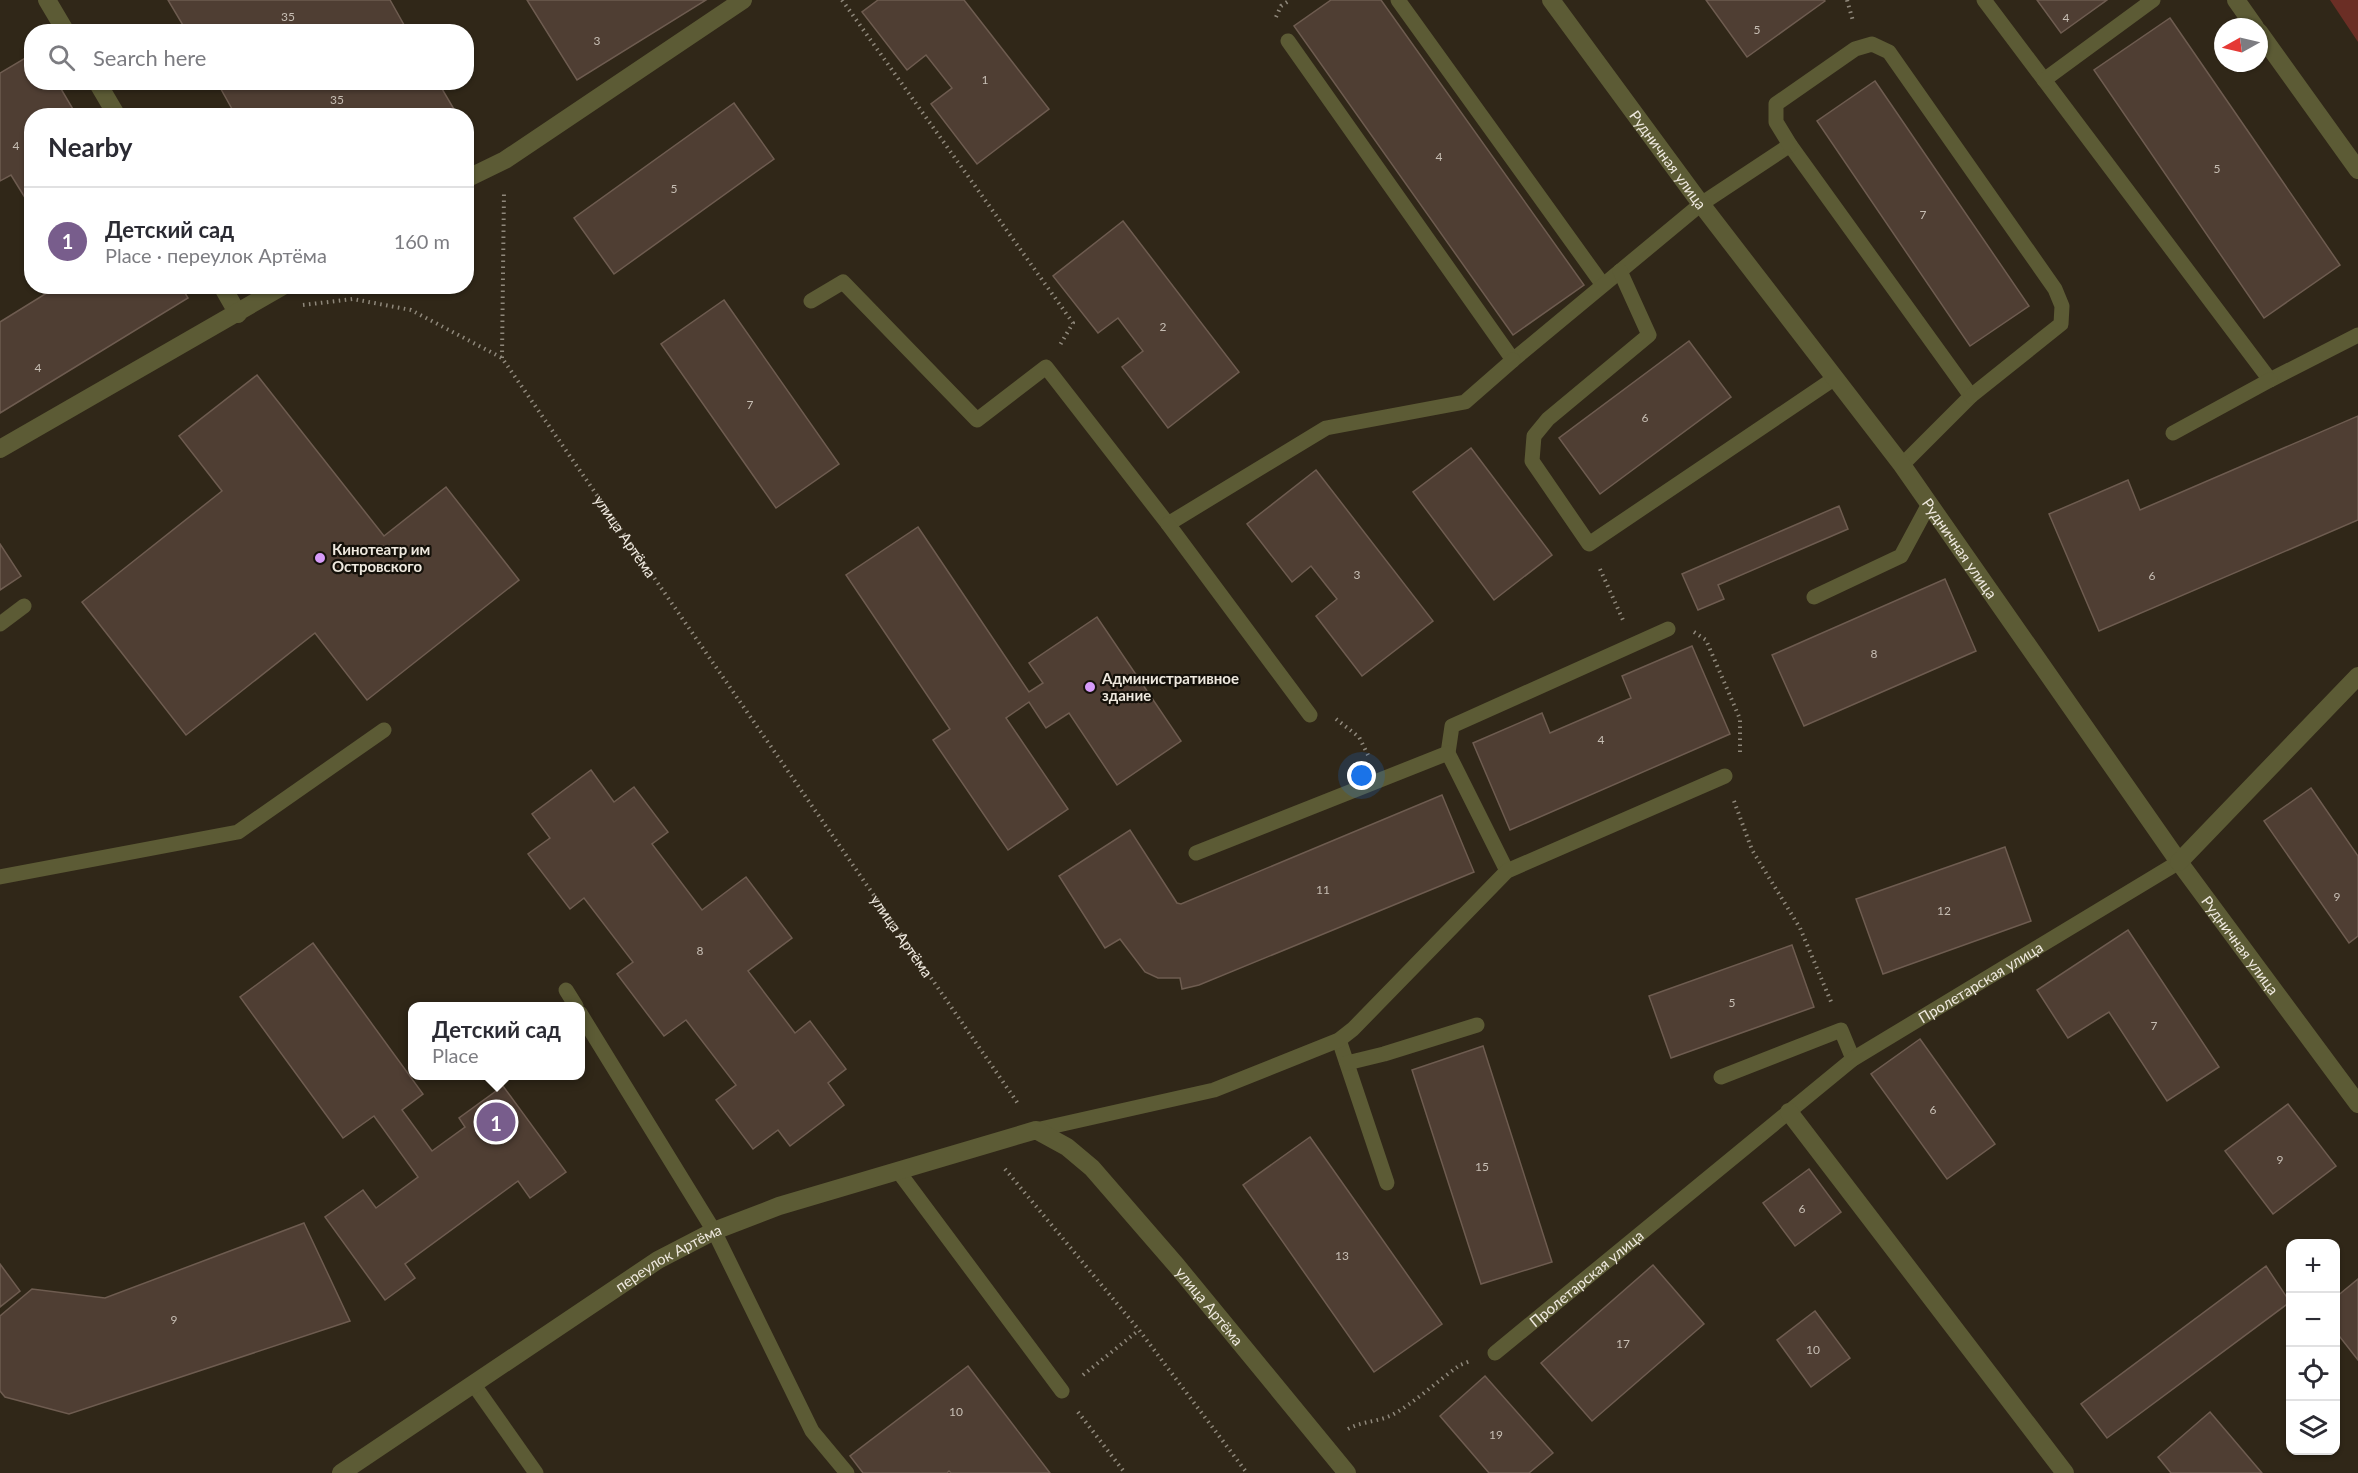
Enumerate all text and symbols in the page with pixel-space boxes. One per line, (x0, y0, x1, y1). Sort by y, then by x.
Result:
house number: 35 (281, 9, 295, 24)
house number: 4 (2063, 10, 2070, 25)
north arrow (2214, 18, 2268, 72)
house number: 5 (1754, 22, 1761, 37)
search box (24, 24, 474, 90)
house number: 3 (594, 33, 601, 48)
icon: search (45, 41, 78, 74)
text: Search here (93, 44, 206, 71)
house number: 1 (982, 72, 989, 87)
house number: 35 (330, 92, 344, 107)
street label: Рудничная улица (1626, 107, 1711, 213)
text: Nearby (48, 131, 133, 163)
house number: 4 (13, 138, 20, 153)
house number: 4 (1436, 149, 1443, 164)
house number: 5 (2214, 161, 2221, 176)
house number: 5 (671, 181, 678, 196)
house number: 7 (1920, 207, 1927, 222)
text: Детский сад (105, 216, 234, 243)
text: 1 (62, 229, 73, 253)
text: 160 m (394, 229, 450, 253)
text: Place · переулок Артёма (105, 243, 327, 267)
house number: 2 (1160, 319, 1167, 334)
house number: 4 (35, 360, 42, 375)
house number: 7 (747, 397, 754, 412)
house number: 6 (1642, 410, 1649, 425)
street label: улица Артёма (590, 491, 660, 581)
street label: Рудничная улица (1919, 494, 2001, 602)
place label: Кинотеатр им Островского (332, 540, 430, 575)
marker: Кинотеатр им Островского (313, 551, 327, 565)
house number: 3 (1354, 567, 1361, 582)
house number: 6 (2149, 568, 2156, 583)
house number: 8 (1871, 646, 1878, 661)
place label: Административное здание (1101, 669, 1239, 704)
marker: Административное здание (1083, 680, 1097, 694)
house number: 4 (1598, 732, 1605, 747)
your location (1347, 761, 1376, 790)
house number: 11 (1316, 882, 1330, 897)
house number: 9 (2334, 889, 2341, 904)
street label: улица Артёма (867, 891, 937, 981)
street label: Рудничная улица (2198, 892, 2283, 998)
house number: 12 (1937, 903, 1951, 918)
street label: Пролетарская улица (1915, 938, 2046, 1027)
house number: 8 (697, 943, 704, 958)
house number: 5 (1729, 995, 1736, 1010)
popup (408, 1002, 585, 1080)
text: Детский сад (432, 1016, 561, 1043)
house number: 7 (2151, 1018, 2158, 1033)
text: Place (432, 1043, 478, 1067)
pin: 1 (476, 1100, 516, 1144)
house number: 6 (1930, 1102, 1937, 1117)
house number: 9 (2277, 1152, 2284, 1167)
house number: 15 (1475, 1159, 1489, 1174)
house number: 6 (1799, 1201, 1806, 1216)
street label: переулок Артёма (612, 1220, 724, 1295)
street label: Пролетарская улица (1526, 1226, 1647, 1330)
map controls (2286, 1239, 2340, 1455)
button: + (2286, 1239, 2340, 1293)
house number: 13 (1335, 1248, 1349, 1263)
street label: улица Артёма (1172, 1263, 1247, 1349)
button: − (2286, 1293, 2340, 1347)
house number: 9 (171, 1312, 178, 1327)
house number: 17 (1616, 1336, 1630, 1351)
house number: 10 (1806, 1342, 1820, 1357)
button: locate (2286, 1347, 2340, 1401)
button: layers (2286, 1401, 2340, 1455)
house number: 10 (949, 1404, 963, 1419)
house number: 19 (1489, 1427, 1503, 1442)

